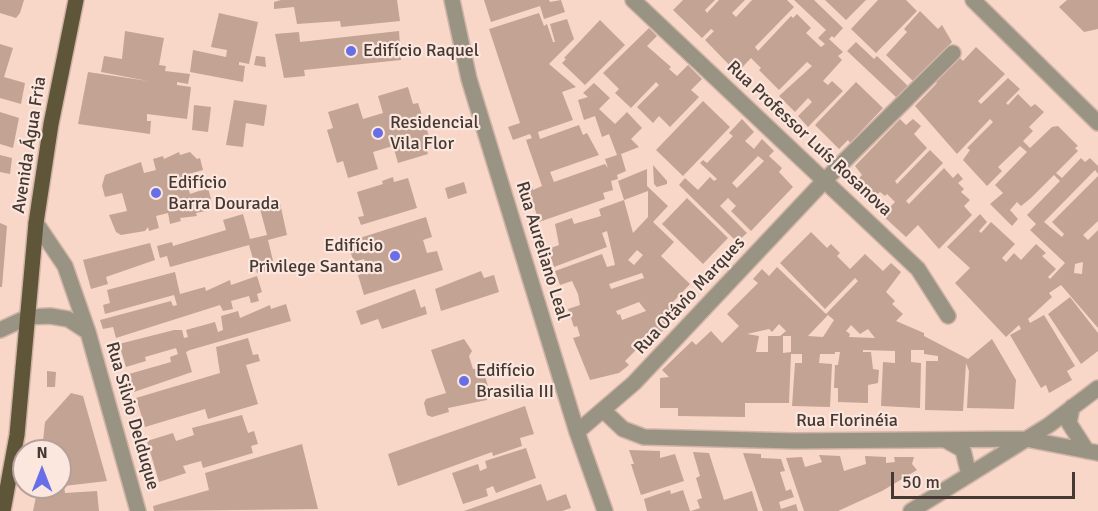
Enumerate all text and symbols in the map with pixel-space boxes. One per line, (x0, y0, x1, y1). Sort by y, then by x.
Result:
place label: Edifício Raquel (363, 40, 479, 62)
marker: Edifício Raquel (344, 44, 358, 58)
street label: Rua Professor Luís Rosanova (722, 57, 896, 221)
street label: Avenida Água Fria (9, 75, 51, 215)
place label: Residencial Vila Flor (390, 112, 479, 154)
marker: Residencial Vila Flor (371, 126, 385, 140)
place label: Edifício Barra Dourada (168, 172, 279, 214)
street label: Rua Aureliano Leal (511, 179, 573, 323)
marker: Edifício Barra Dourada (149, 186, 163, 200)
street label: Rua Otávio Marques (630, 233, 750, 359)
place label: Edifício Privilege Santana (249, 235, 383, 278)
marker: Edifício Privilege Santana (388, 249, 402, 263)
street label: Rua Silvio Delduque (101, 339, 163, 493)
place label: Edifício Brasilia III (476, 360, 554, 403)
marker: Edifício Brasilia III (457, 374, 471, 388)
street label: Rua Florinéia (796, 410, 898, 432)
north arrow (12, 439, 72, 499)
text: N (36, 443, 48, 463)
scale bar (894, 460, 1078, 498)
text: 50 m (902, 471, 940, 493)

